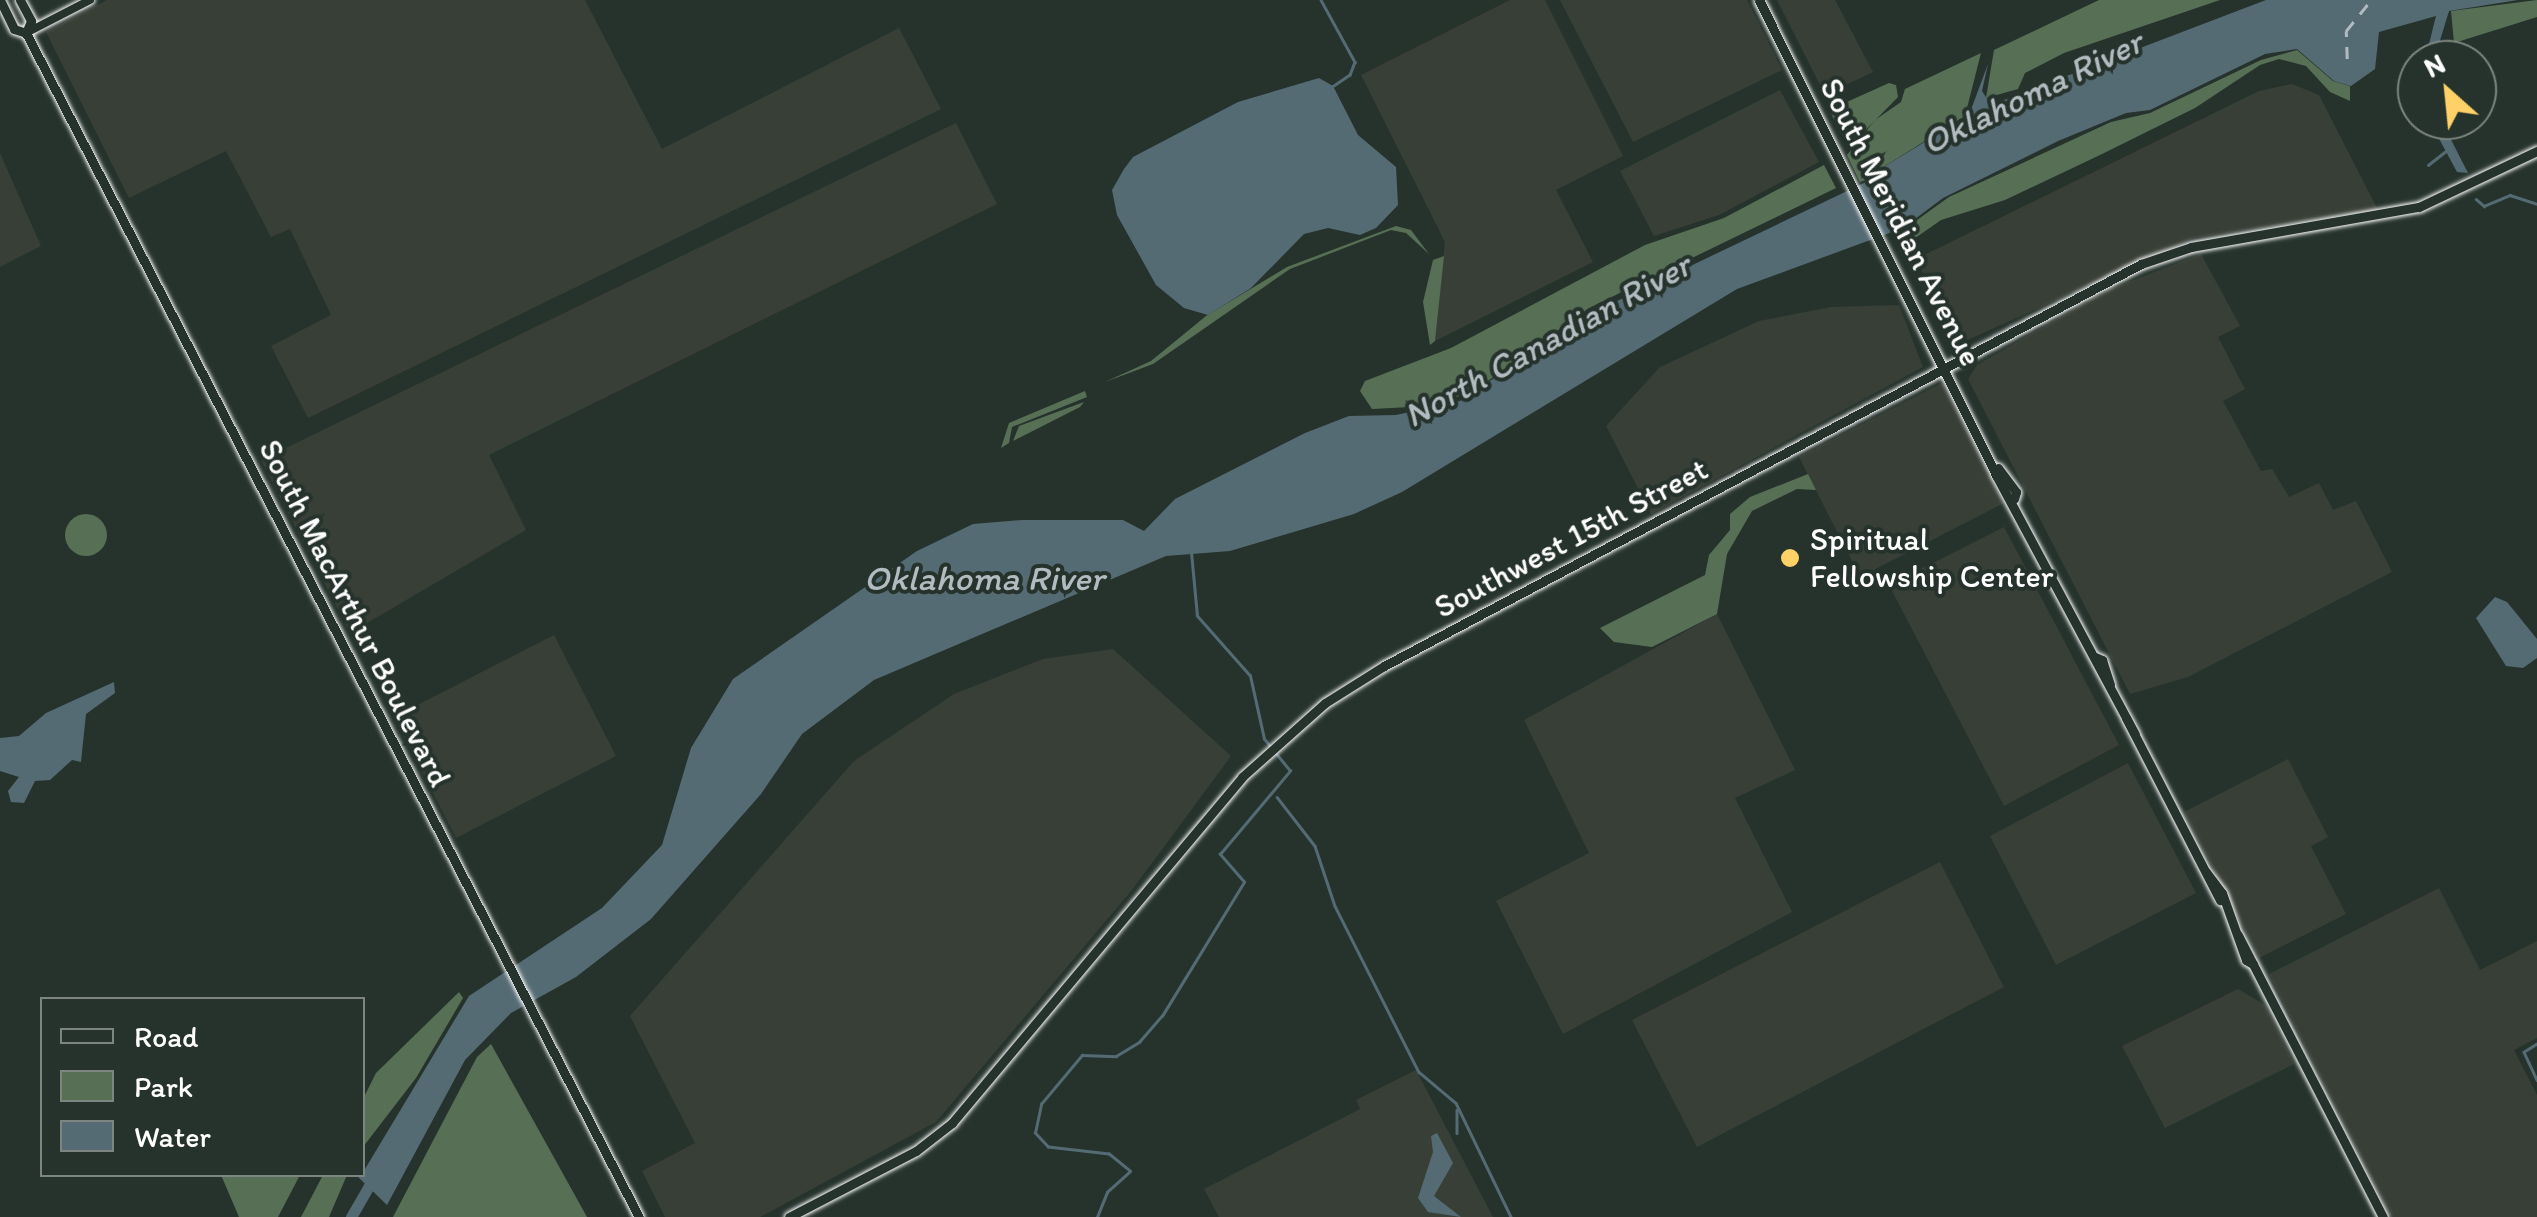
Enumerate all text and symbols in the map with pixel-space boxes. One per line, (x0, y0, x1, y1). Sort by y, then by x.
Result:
water label: Oklahoma River (1915, 21, 2149, 163)
north arrow (2397, 40, 2497, 140)
text: N (2418, 46, 2450, 84)
street label: South Meridian Avenue (1812, 72, 1990, 372)
water label: North Canadian River (1396, 243, 1698, 437)
street label: South MacArthur Boulevard (251, 433, 459, 793)
street label: Southwest 15th Street (1428, 450, 1714, 626)
place label: Spiritual Fellowship Center (1810, 521, 2053, 596)
marker: Spiritual Fellowship Center (1779, 547, 1801, 569)
water label: Oklahoma River (864, 557, 1104, 599)
legend (40, 997, 365, 1177)
text: Road (134, 1018, 199, 1055)
text: Park (134, 1068, 193, 1105)
text: Water (134, 1118, 211, 1155)

